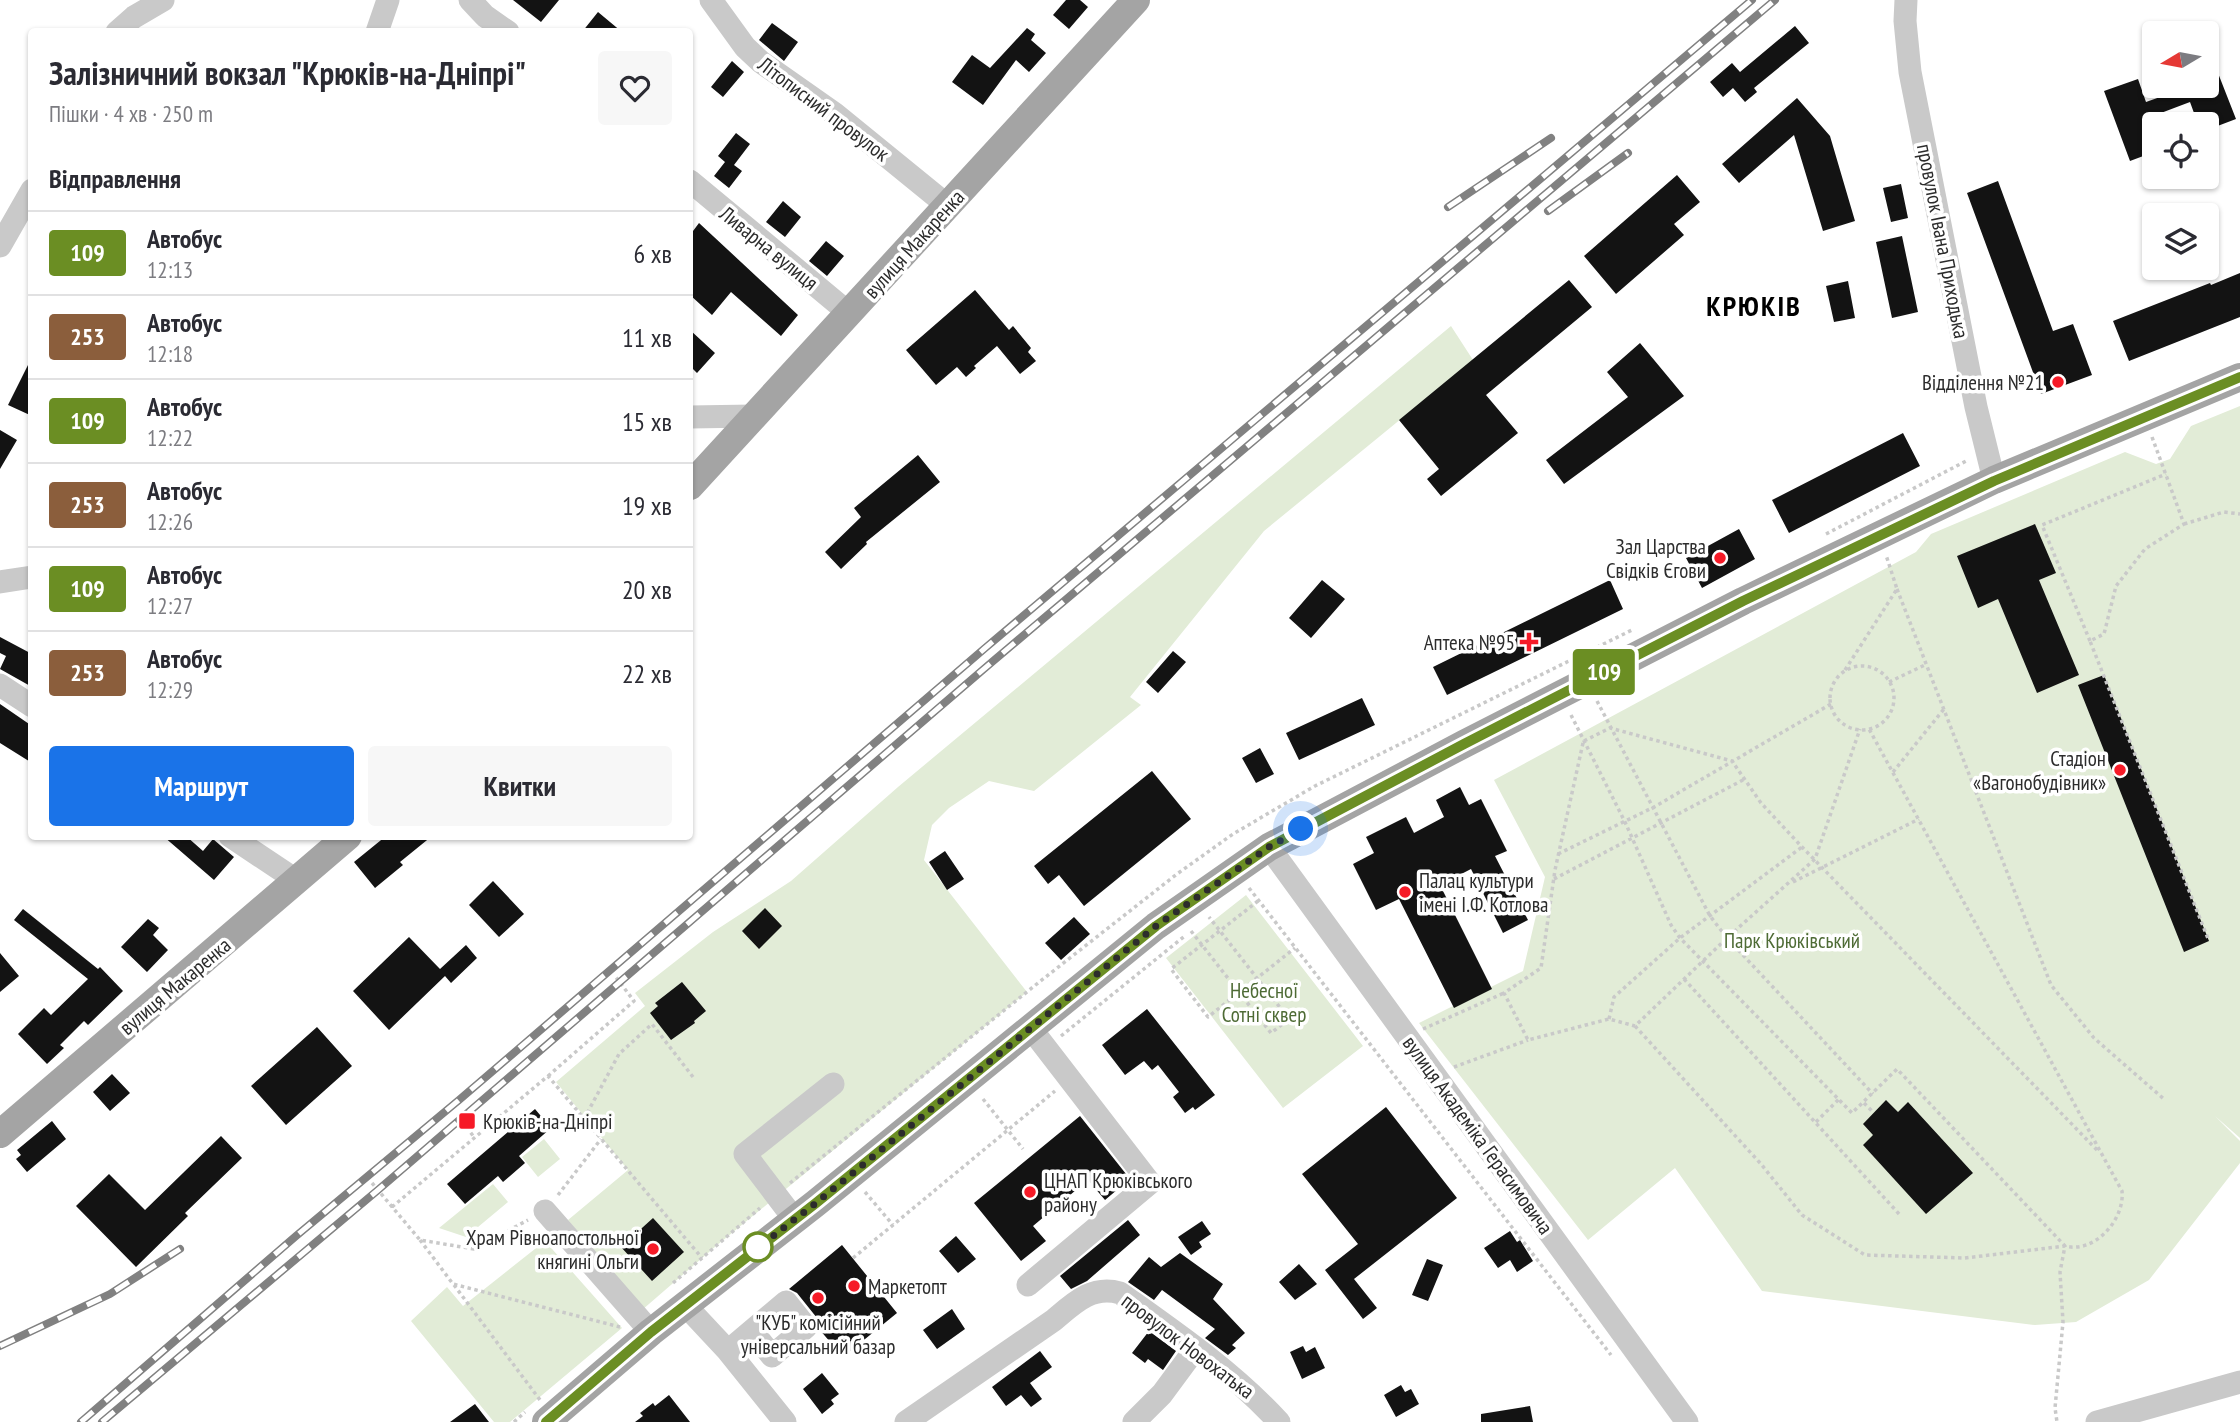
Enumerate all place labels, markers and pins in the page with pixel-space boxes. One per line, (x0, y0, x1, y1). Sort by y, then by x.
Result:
place label: Відділення №21 (1922, 369, 2044, 396)
marker: Відділення №21 (2050, 374, 2066, 390)
place label: Зал Царства Свідків Єгови (1606, 533, 1706, 584)
marker: Зал Царства Свідків Єгови (1712, 550, 1728, 566)
place label: Аптека №95 (1424, 629, 1515, 656)
marker: Аптека №95 (1521, 634, 1537, 650)
place label: Стадіон «Вагонобудівник» (1973, 745, 2106, 796)
marker: Стадіон «Вагонобудівник» (2112, 762, 2128, 778)
place label: Палац культури імені І.Ф. Котлова (1419, 867, 1549, 918)
marker: Палац культури імені І.Ф. Котлова (1397, 884, 1413, 900)
place label: Крюків-на-Дніпрі (483, 1108, 613, 1135)
marker: Крюків-на-Дніпрі (457, 1111, 477, 1131)
place label: ЦНАП Крюківського району (1044, 1167, 1193, 1218)
marker: ЦНАП Крюківського району (1022, 1184, 1038, 1200)
place label: Храм Рівноапостольної княгині Ольги (466, 1224, 639, 1275)
unlabelled marker (743, 1232, 773, 1262)
marker: Храм Рівноапостольної княгині Ольги (645, 1241, 661, 1257)
place label: Маркетопт (868, 1273, 947, 1300)
marker: Маркетопт (846, 1278, 862, 1294)
marker: "КУБ" комісійний універсальний базар (810, 1290, 826, 1306)
place label: "КУБ" комісійний універсальний базар (741, 1309, 895, 1360)

